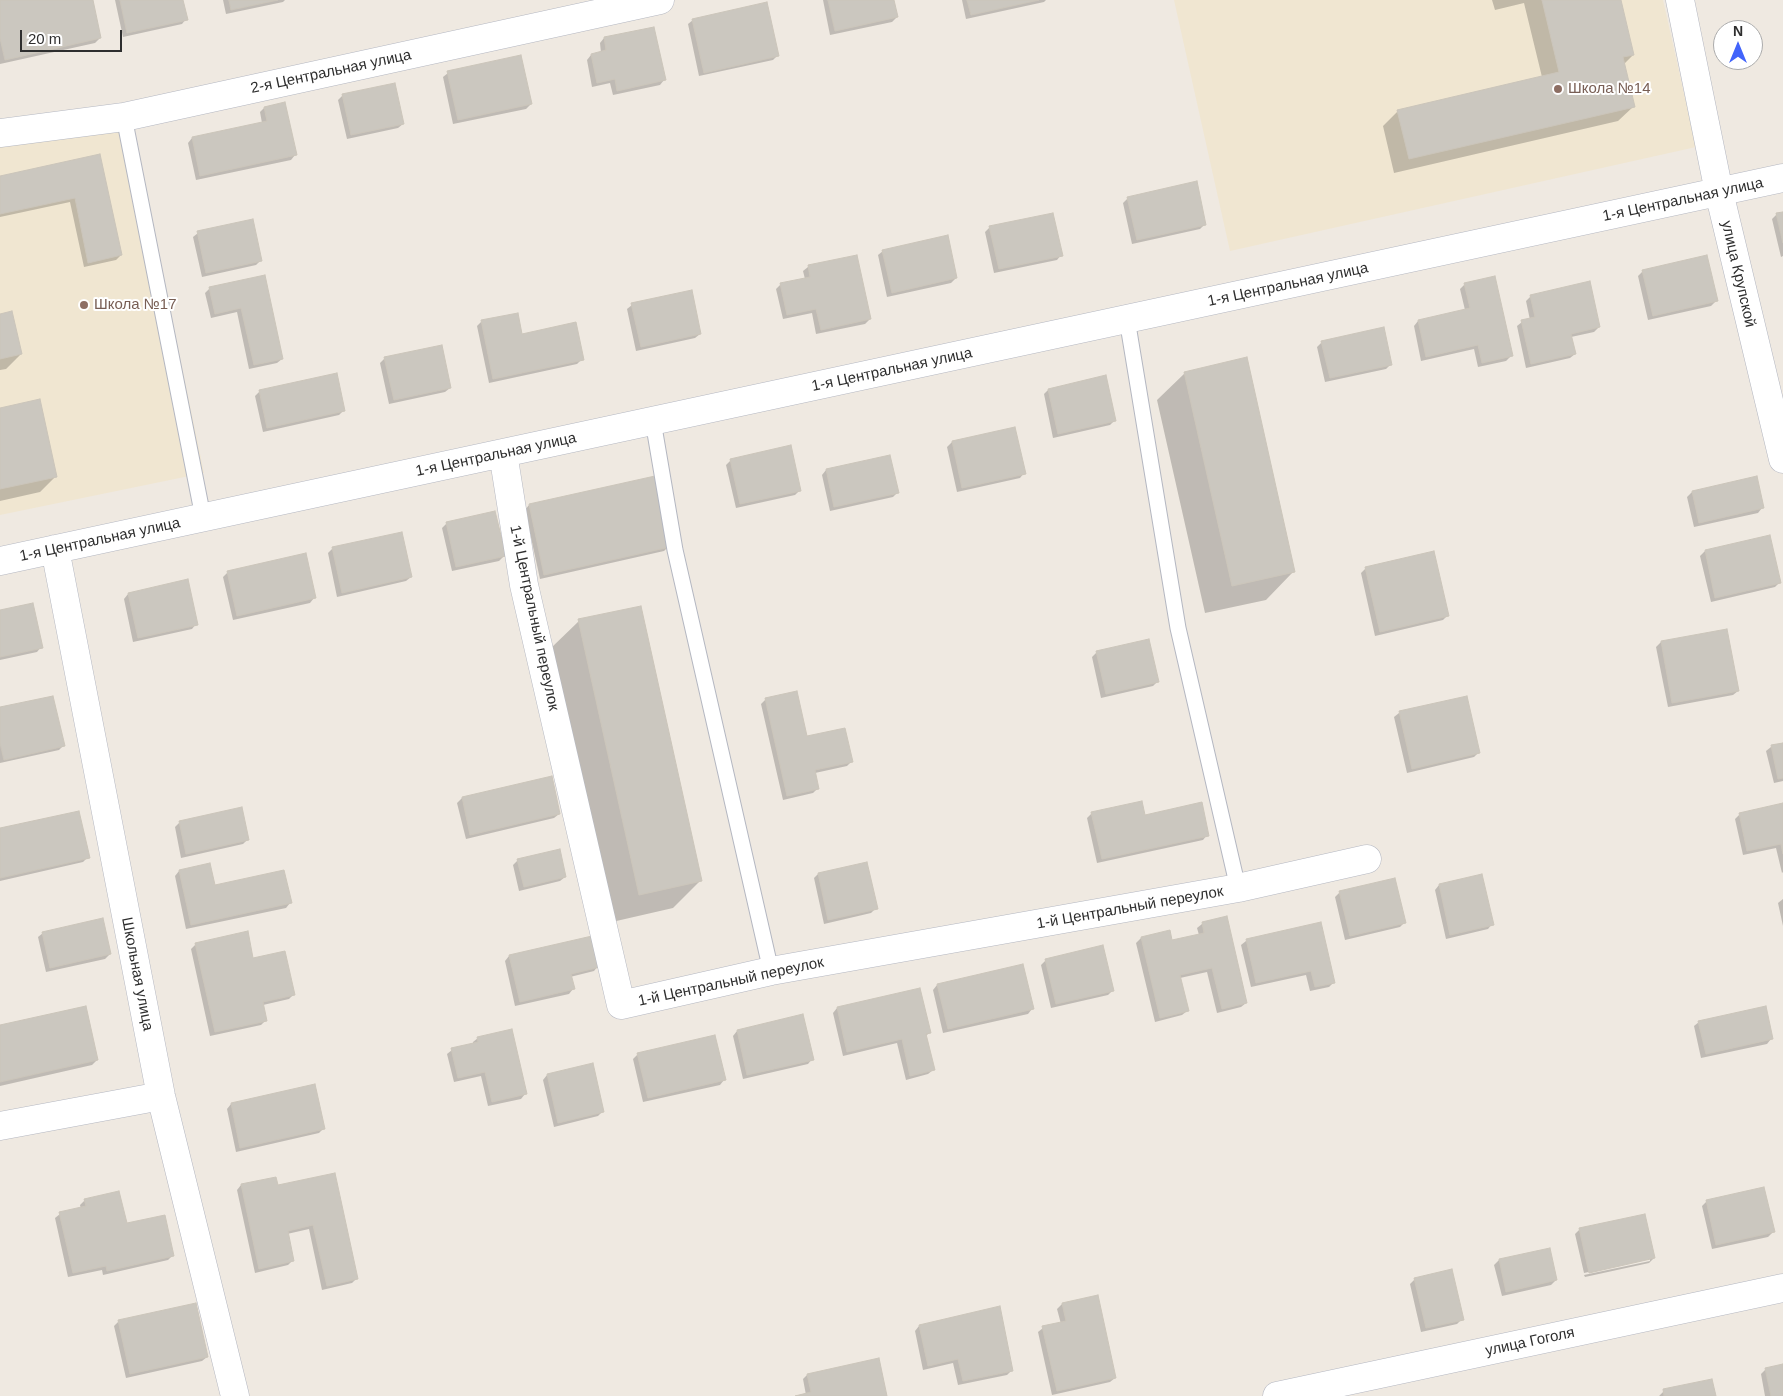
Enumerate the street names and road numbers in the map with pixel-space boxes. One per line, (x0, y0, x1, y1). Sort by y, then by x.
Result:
street label: 2-я Центральная улица (249, 46, 413, 98)
street label: 1-я Центральная улица (1601, 174, 1765, 226)
street label: улица Крупской (1717, 219, 1759, 329)
street label: 1-я Центральная улица (1206, 259, 1370, 311)
street label: 1-я Центральная улица (810, 344, 974, 396)
street label: 1-я Центральная улица (414, 429, 578, 481)
street label: 1-я Центральная улица (18, 514, 182, 566)
street label: 1-й Центральный переулок (506, 524, 562, 712)
street label: 1-й Центральный переулок (1035, 883, 1225, 933)
street label: Школьная улица (117, 916, 157, 1032)
street label: 1-й Центральный переулок (637, 954, 825, 1010)
street label: улица Гоголя (1484, 1324, 1576, 1360)

